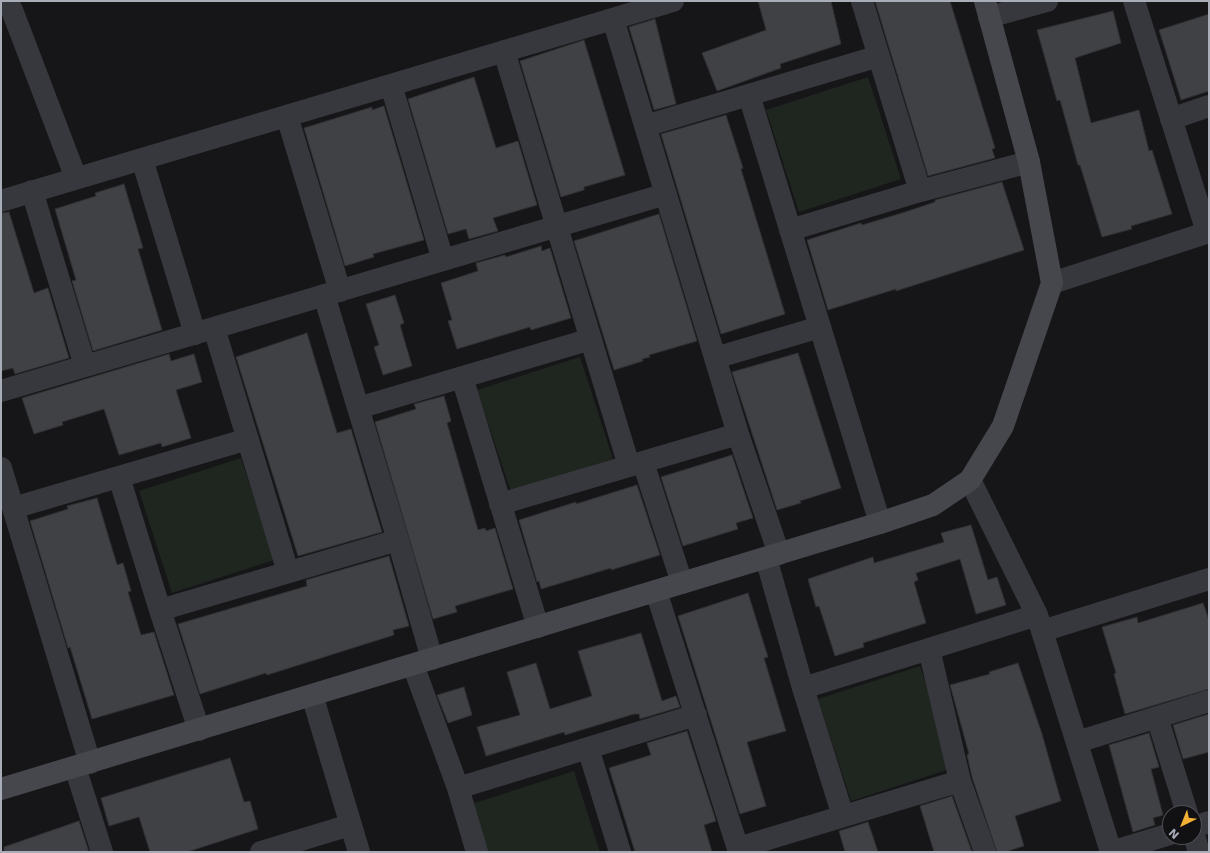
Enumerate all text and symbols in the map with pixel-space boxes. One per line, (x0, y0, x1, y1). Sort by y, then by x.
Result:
north arrow (1162, 805, 1202, 845)
text: N (1166, 826, 1182, 841)

